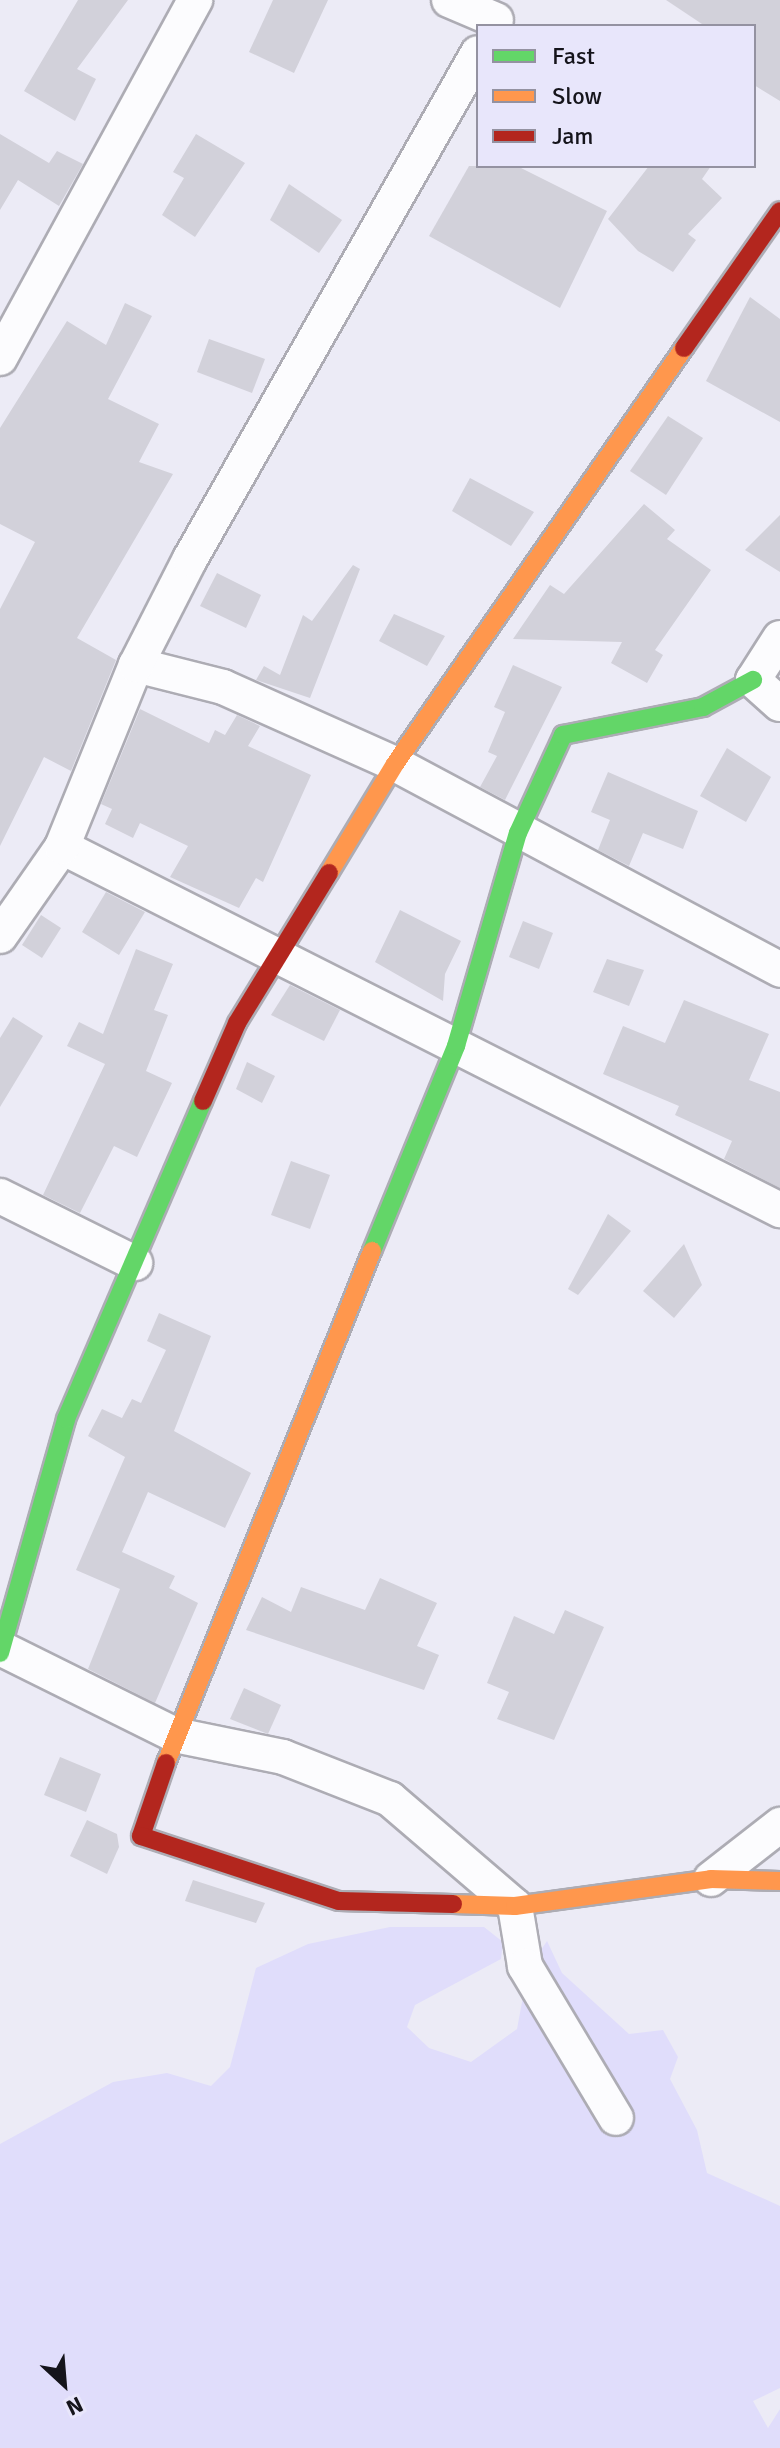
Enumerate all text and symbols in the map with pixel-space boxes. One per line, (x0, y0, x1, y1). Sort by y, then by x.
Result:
legend (476, 24, 756, 168)
text: Fast (552, 41, 595, 71)
text: Slow (552, 81, 602, 111)
text: Jam (552, 121, 593, 151)
north arrow (24, 2344, 104, 2424)
text: N (62, 2391, 88, 2422)

